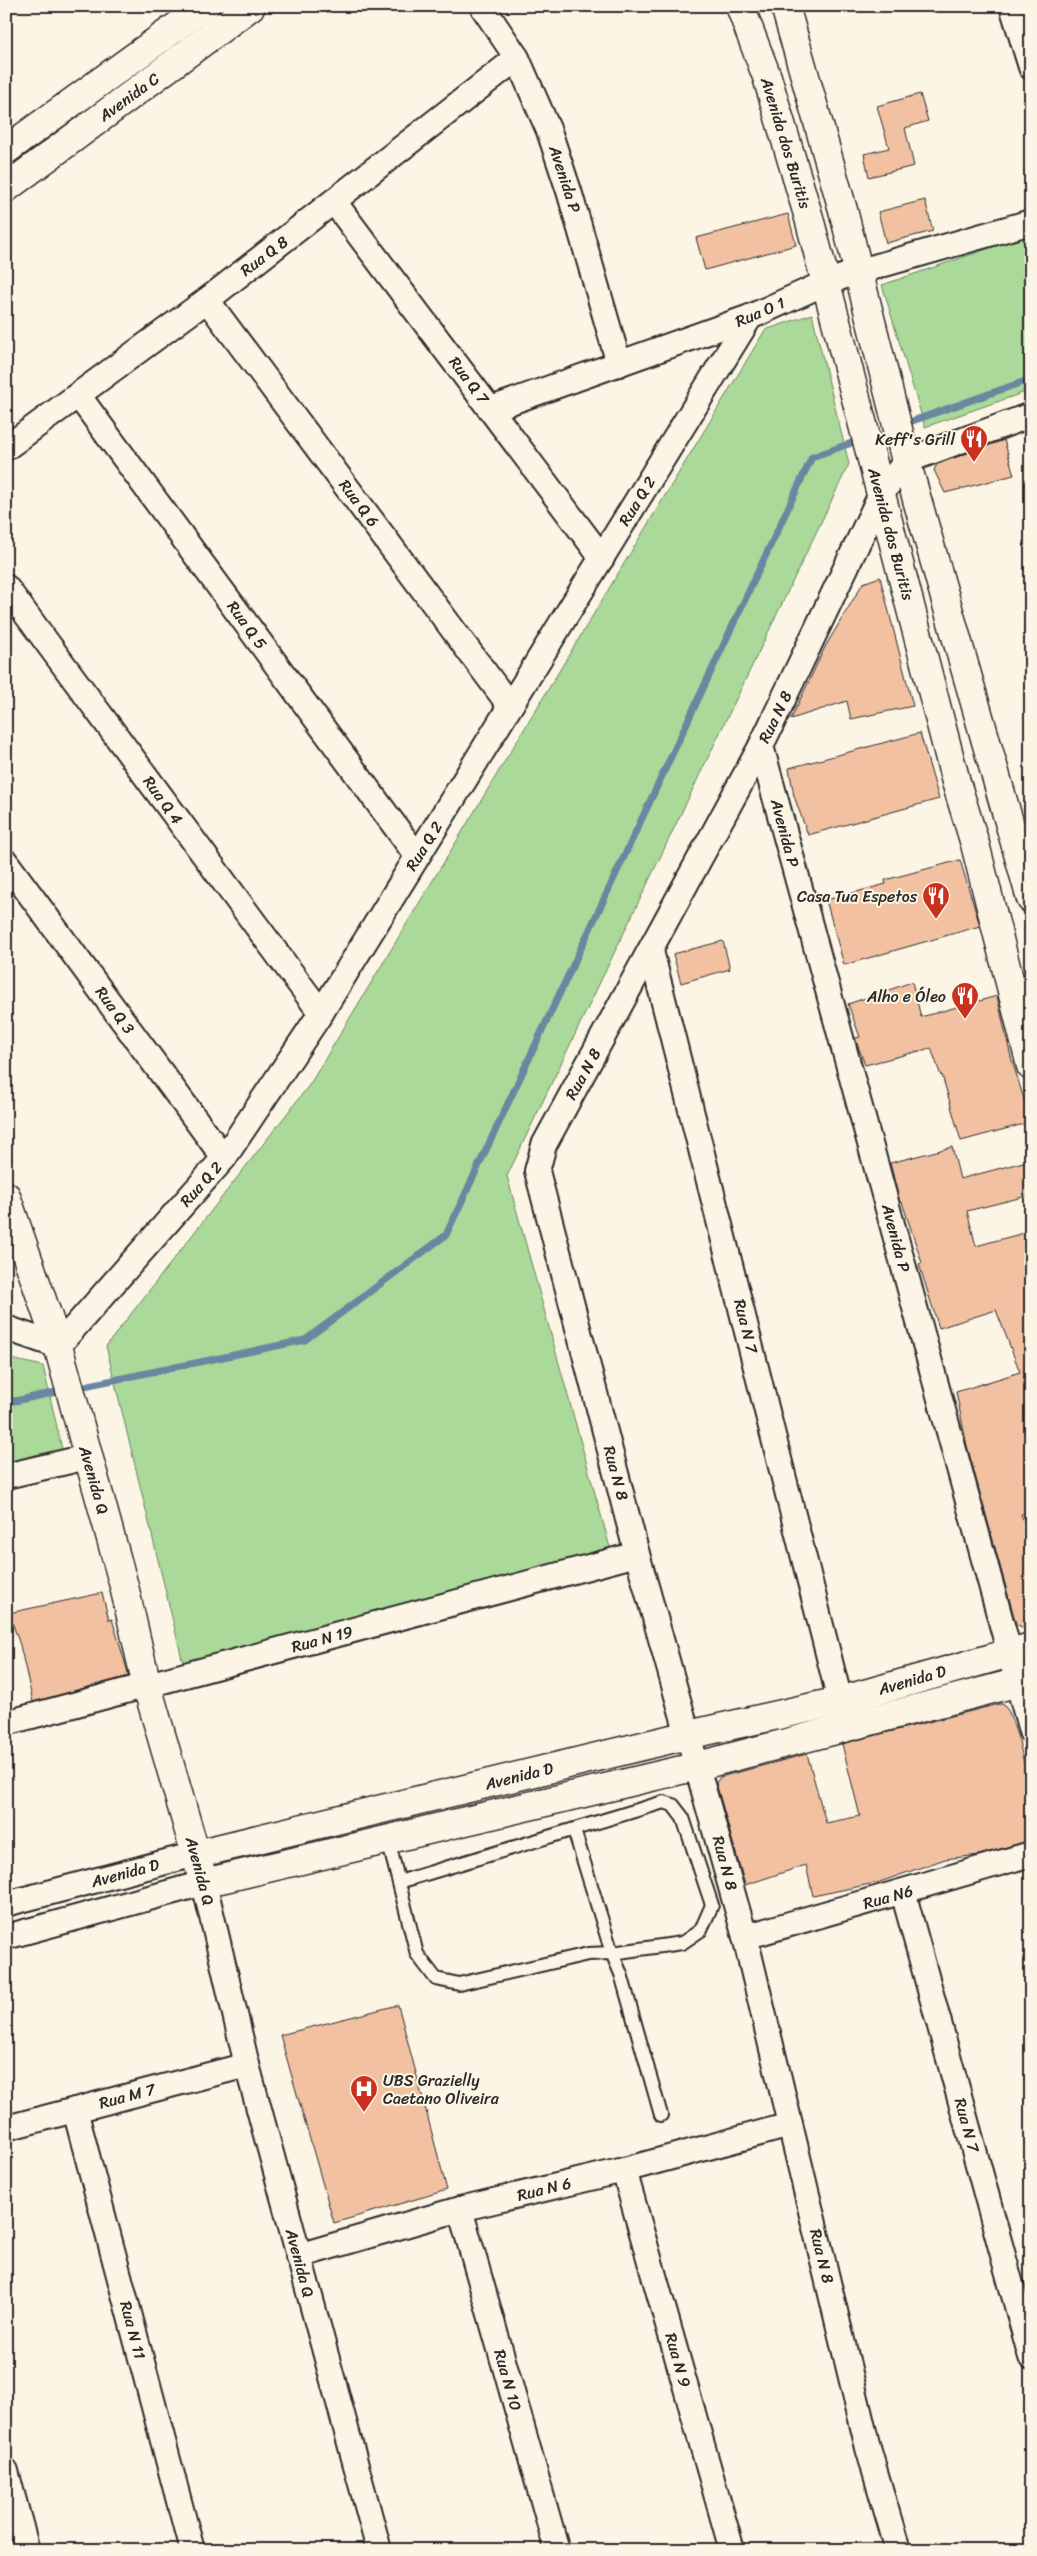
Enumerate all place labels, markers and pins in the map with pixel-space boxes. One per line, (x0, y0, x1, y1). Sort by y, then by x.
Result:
restaurant icon: Keff's Grill (959, 424, 989, 463)
place label: Keff's Grill (875, 425, 955, 454)
restaurant icon: Casa Tua Espetos (921, 881, 951, 920)
place label: Casa Tua Espetos (797, 882, 918, 911)
restaurant icon: Alho e Óleo (950, 981, 980, 1020)
place label: Alho e Óleo (866, 982, 946, 1011)
place label: UBS Grazielly Caetano Oliveira (383, 2066, 500, 2113)
hospital icon: UBS Grazielly Caetano Oliveira (349, 2074, 379, 2113)

